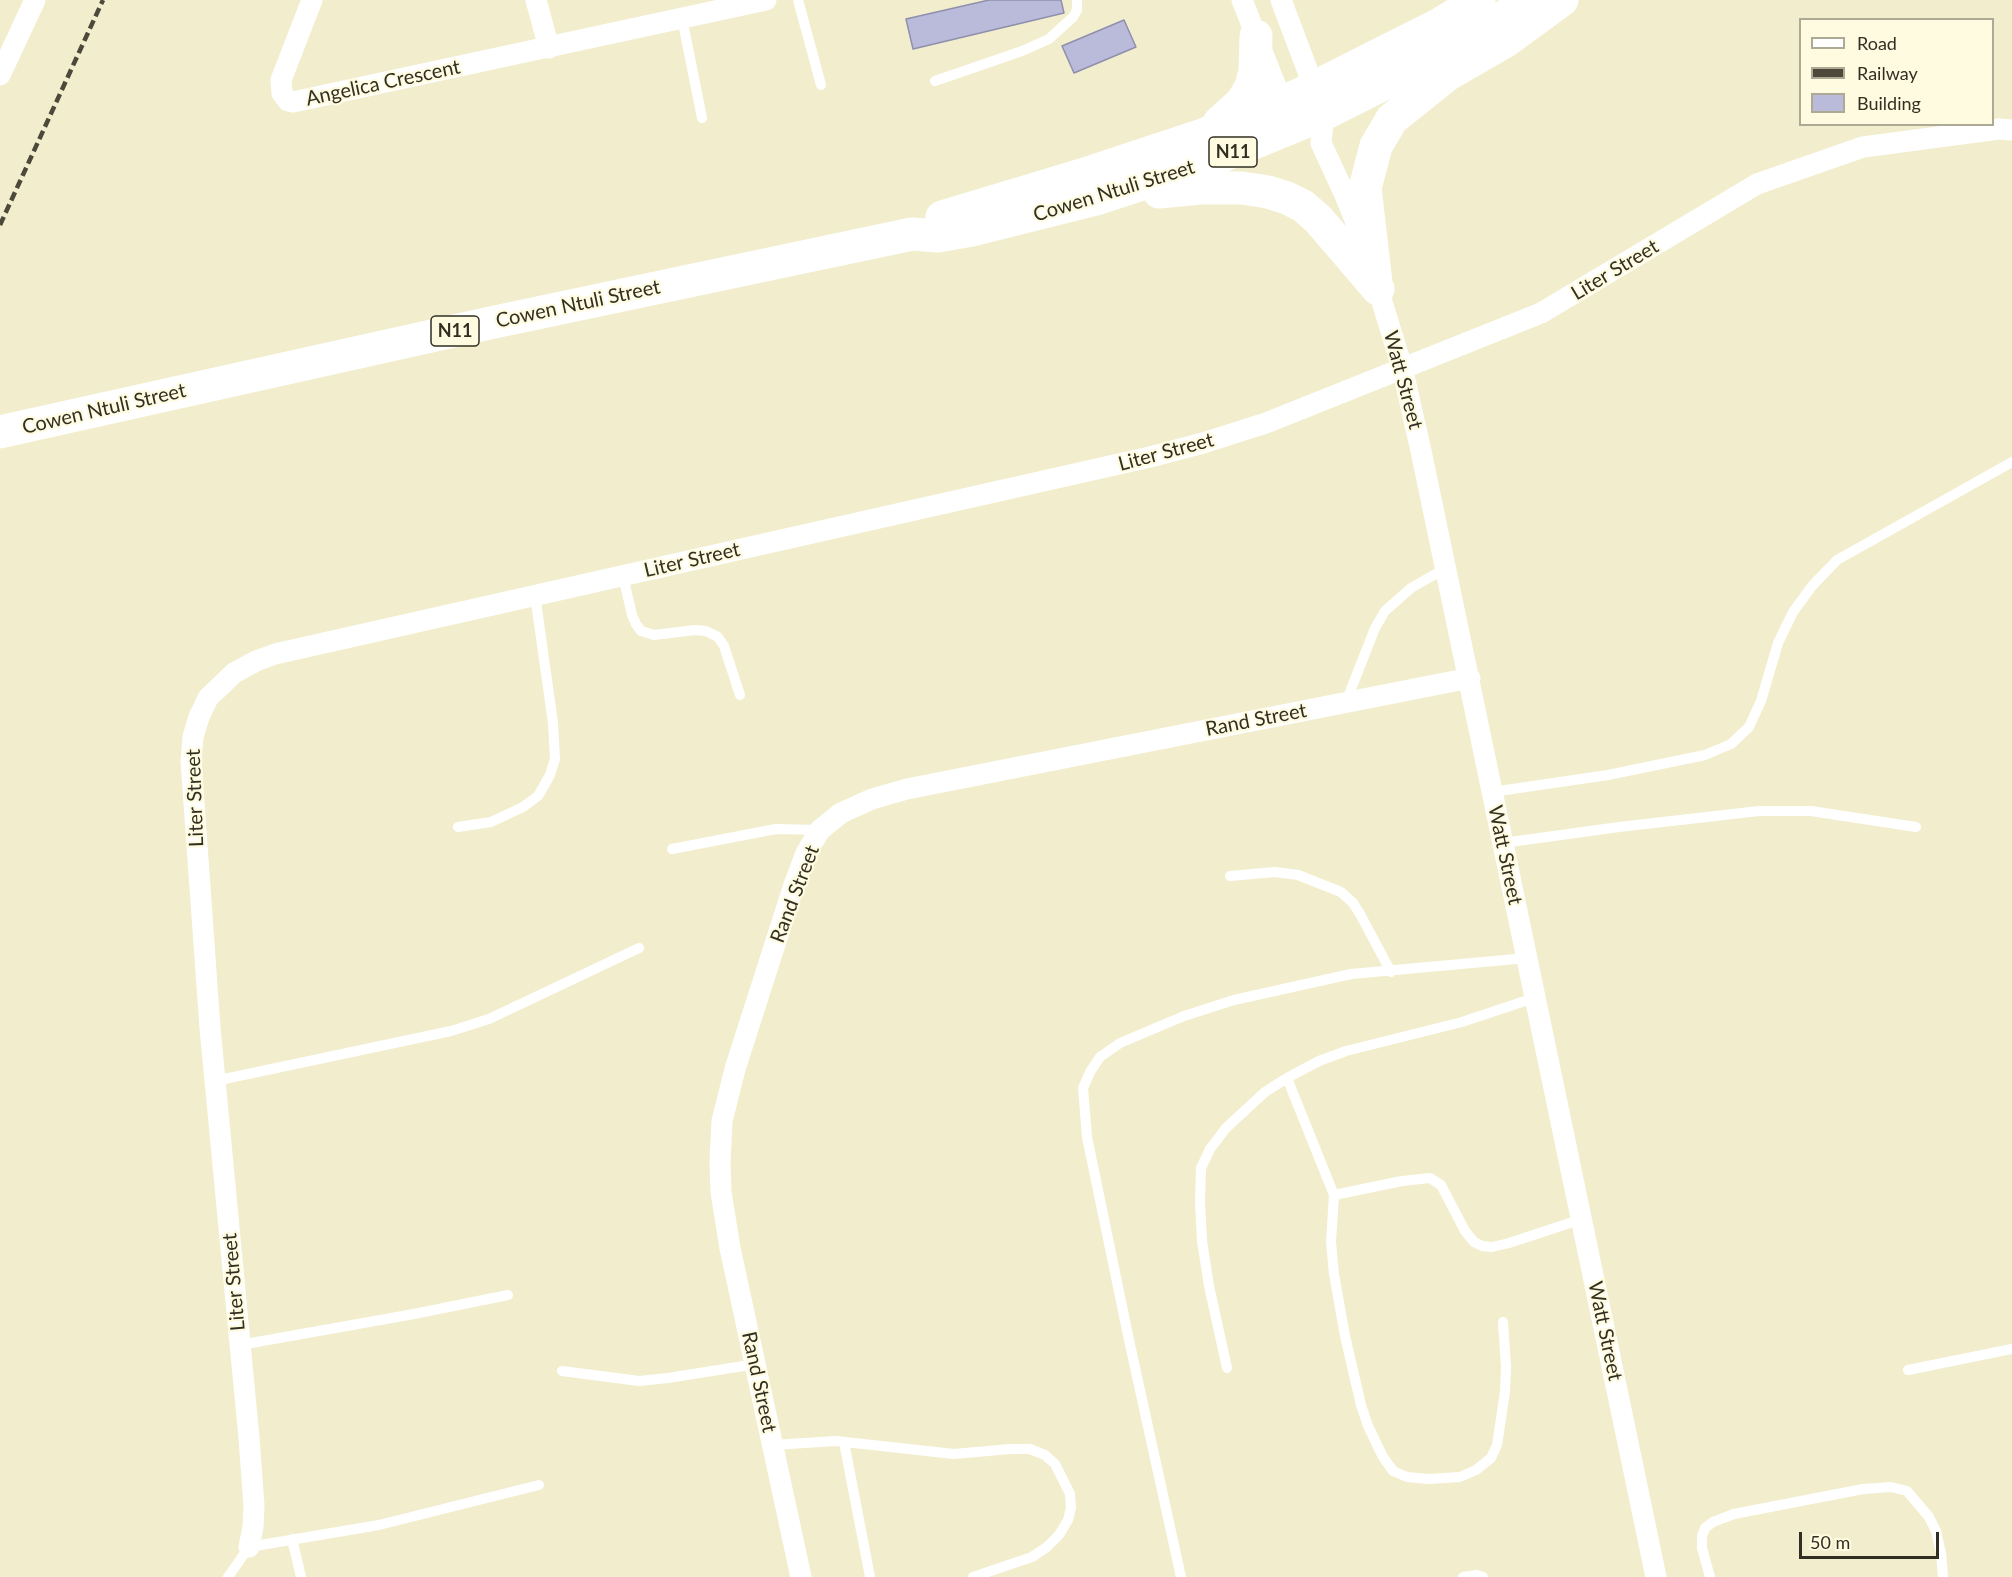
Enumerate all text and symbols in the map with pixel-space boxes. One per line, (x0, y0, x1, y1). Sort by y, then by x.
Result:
legend (1799, 18, 1994, 126)
text: Road (1857, 32, 1897, 54)
street label: Angelica Crescent (304, 55, 462, 111)
text: Railway (1857, 62, 1918, 84)
text: Building (1857, 92, 1921, 114)
road number: N11 (1209, 137, 1257, 167)
street label: Cowen Ntuli Street (1030, 155, 1198, 227)
street label: Liter Street (1567, 235, 1663, 305)
street label: Cowen Ntuli Street (494, 275, 662, 333)
road number: N11 (431, 316, 479, 346)
street label: Watt Street (1378, 328, 1428, 432)
street label: Cowen Ntuli Street (20, 378, 188, 440)
street label: Liter Street (1116, 428, 1216, 476)
street label: Liter Street (642, 537, 742, 583)
street label: Rand Street (1203, 698, 1309, 742)
street label: Liter Street (181, 749, 209, 847)
street label: Watt Street (1483, 803, 1527, 907)
street label: Rand Street (765, 842, 825, 946)
street label: Liter Street (218, 1232, 250, 1332)
street label: Watt Street (1583, 1279, 1627, 1383)
street label: Rand Street (737, 1329, 781, 1435)
scale bar (1802, 1520, 1942, 1558)
text: 50 m (1810, 1531, 1850, 1553)

